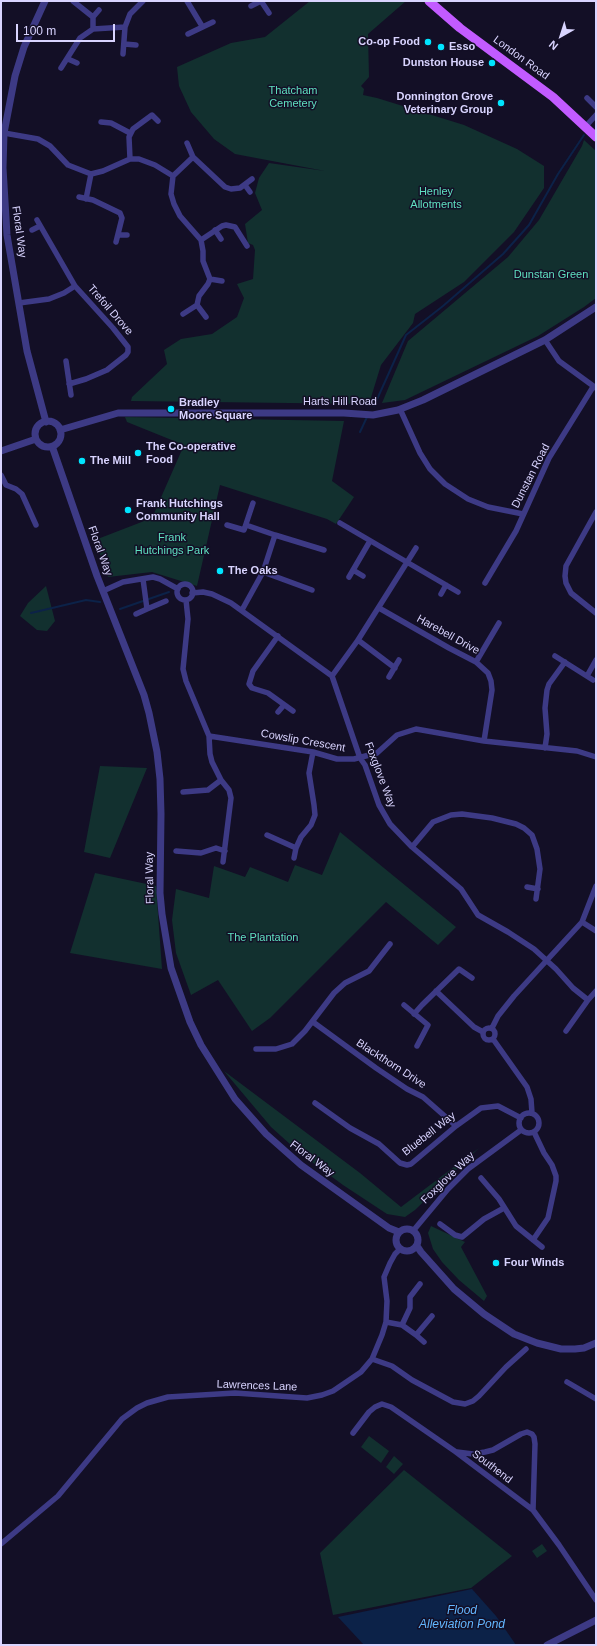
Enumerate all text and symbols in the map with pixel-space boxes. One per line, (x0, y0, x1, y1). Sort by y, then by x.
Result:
scale bar (18, 16, 117, 42)
north arrow (541, 16, 581, 56)
text: 100 m (23, 24, 56, 38)
street label: London Road (490, 33, 552, 83)
place label: Co-op Food (358, 35, 420, 49)
marker: Co-op Food (423, 37, 433, 47)
text: N (547, 38, 560, 52)
place label: Esso (449, 40, 475, 54)
marker: Esso (436, 42, 446, 52)
place label: Dunston House (403, 56, 484, 70)
marker: Dunston House (487, 58, 497, 68)
park label: Thatcham Cemetery (269, 84, 317, 110)
place label: Donnington Grove Veterinary Group (396, 90, 493, 116)
marker: Donnington Grove Veterinary Group (496, 98, 506, 108)
park label: Henley Allotments (410, 185, 462, 211)
street label: Floral Way (9, 205, 29, 259)
park label: Dunstan Green (514, 268, 588, 282)
street label: Trefoil Drove (85, 282, 135, 338)
street label: Harts Hill Road (303, 395, 377, 409)
place label: Bradley Moore Square (179, 396, 252, 422)
marker: Bradley Moore Square (166, 404, 176, 414)
place label: The Co-operative Food (146, 440, 236, 466)
street label: Dunstan Road (509, 442, 553, 510)
marker: The Co-operative Food (133, 448, 143, 458)
place label: The Mill (90, 454, 131, 468)
marker: The Mill (77, 456, 87, 466)
place label: Frank Hutchings Community Hall (136, 497, 223, 523)
marker: Frank Hutchings Community Hall (123, 505, 133, 515)
street label: Floral Way (85, 524, 115, 578)
park label: Frank Hutchings Park (135, 531, 209, 557)
place label: The Oaks (228, 564, 278, 578)
marker: The Oaks (215, 566, 225, 576)
street label: Harebell Drive (414, 612, 482, 658)
street label: Cowslip Crescent (260, 727, 346, 755)
street label: Foxglove Way (361, 740, 399, 810)
street label: Floral Way (143, 852, 157, 904)
park label: The Plantation (228, 931, 298, 945)
street label: Blackthorn Drive (354, 1036, 428, 1092)
street label: Bluebell Way (400, 1109, 458, 1159)
street label: Floral Way (287, 1138, 337, 1180)
street label: Foxglove Way (418, 1149, 478, 1207)
place label: Four Winds (504, 1256, 564, 1270)
marker: Four Winds (491, 1258, 501, 1268)
street label: Lawrences Lane (216, 1378, 298, 1394)
street label: Southend (469, 1448, 515, 1486)
water label: Flood Alleviation Pond (419, 1604, 505, 1632)

